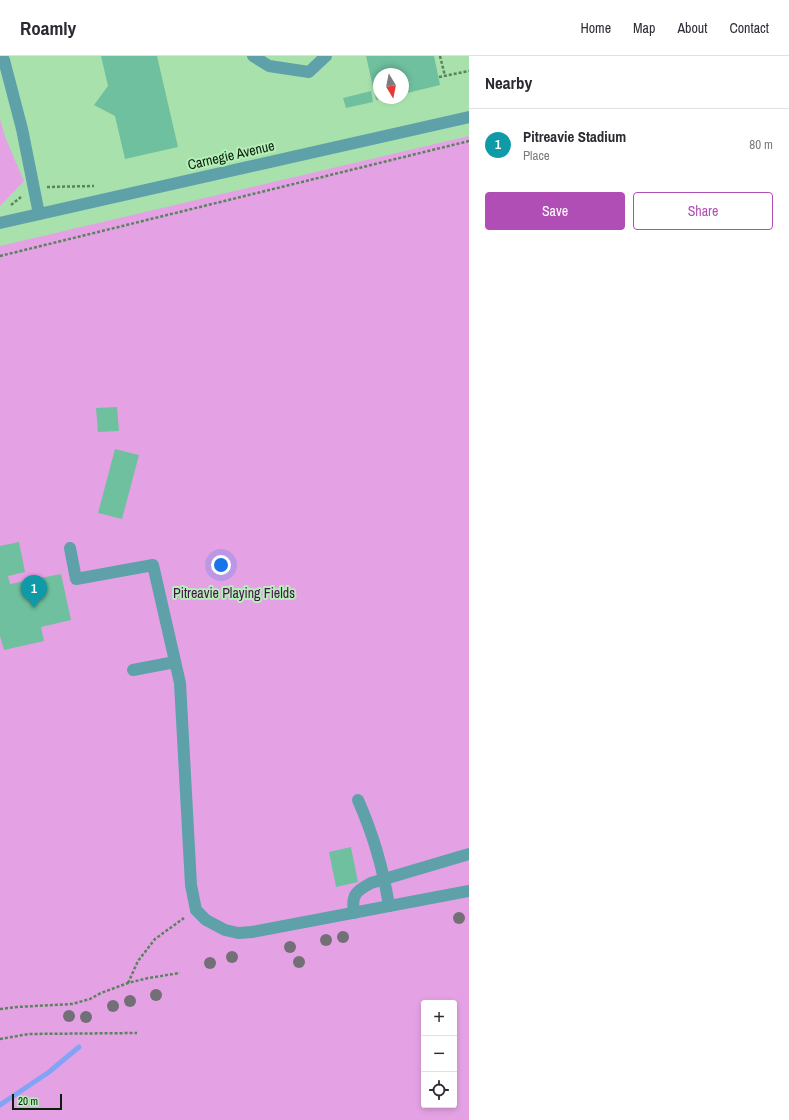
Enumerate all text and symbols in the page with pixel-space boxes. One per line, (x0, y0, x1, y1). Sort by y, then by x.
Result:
text: Roamly (20, 15, 76, 41)
text: Home (580, 19, 611, 37)
text: Map (633, 19, 655, 37)
text: About (677, 19, 707, 37)
text: Contact (729, 19, 769, 37)
north arrow (373, 68, 409, 104)
text: Nearby (485, 71, 532, 94)
text: Pitreavie Stadium (523, 126, 626, 147)
street label: Carnegie Avenue (186, 136, 276, 174)
text: 1 (495, 136, 501, 153)
text: 80 m (749, 136, 773, 153)
text: Place (523, 147, 550, 164)
button: Save (485, 192, 625, 230)
button: Share (633, 192, 773, 230)
your location (211, 555, 231, 575)
pin: 1 (21, 575, 47, 608)
park label: Pitreavie Playing Fields (173, 584, 295, 602)
map controls (421, 1000, 457, 1108)
button: + (421, 1000, 457, 1036)
button: − (421, 1036, 457, 1072)
button: locate (421, 1072, 457, 1108)
scale bar (12, 1092, 62, 1111)
text: 20 m (18, 1094, 38, 1108)

